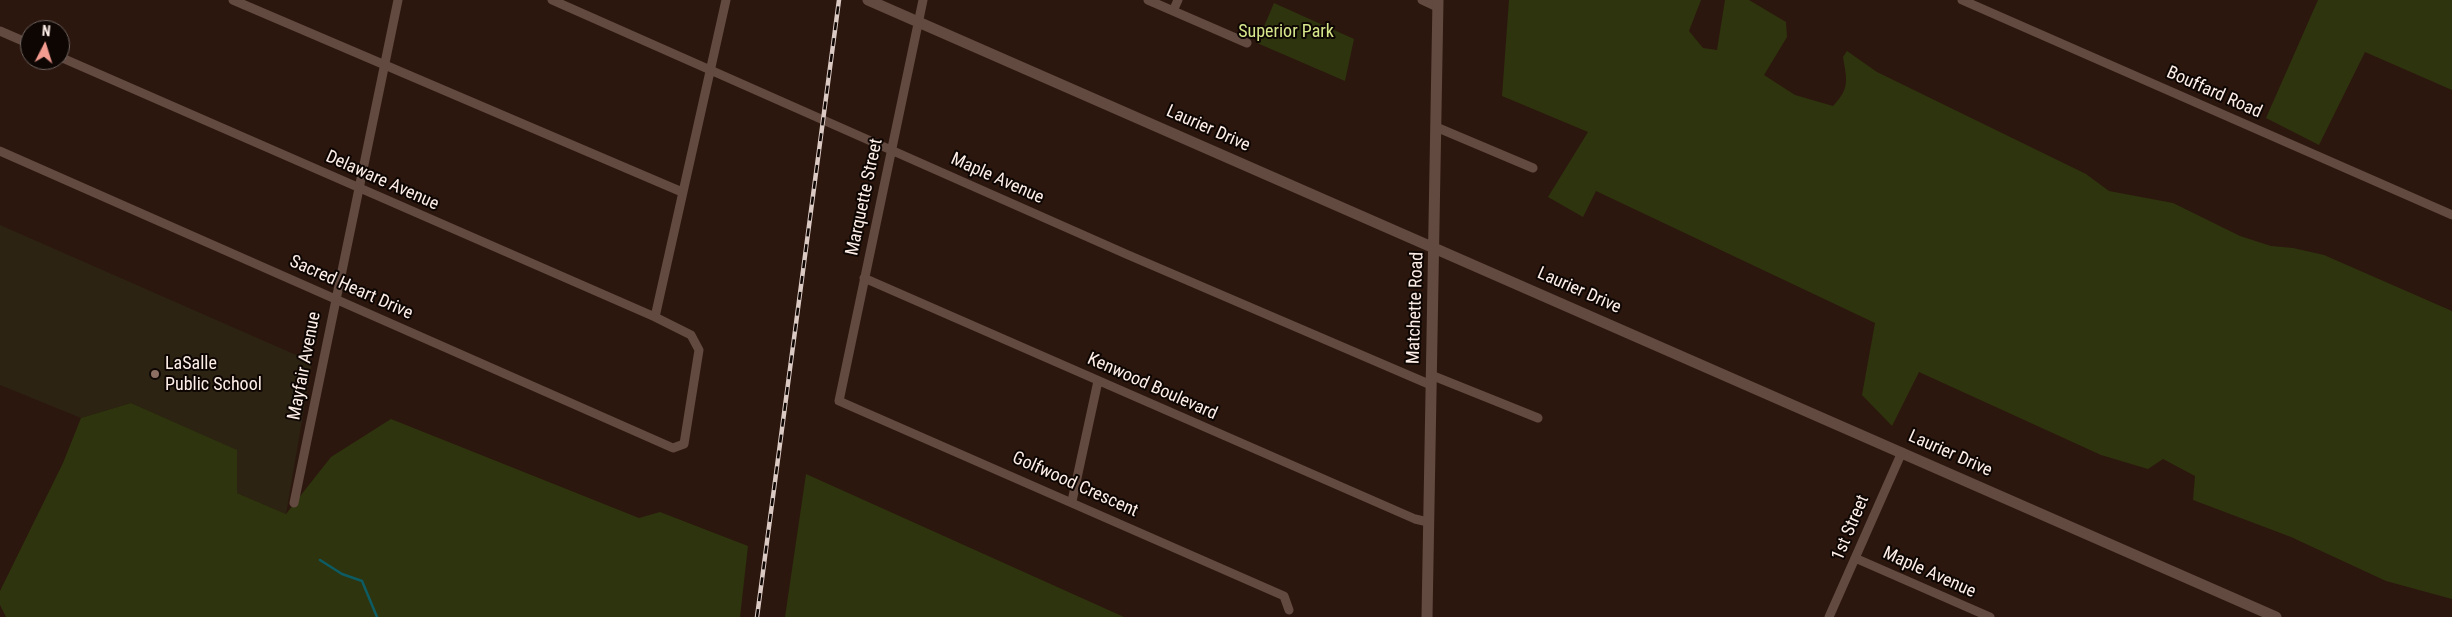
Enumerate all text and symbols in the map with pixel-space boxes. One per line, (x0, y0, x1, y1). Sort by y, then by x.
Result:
north arrow (20, 20, 70, 70)
park label: Superior Park (1238, 21, 1334, 43)
text: N (41, 23, 51, 39)
street label: Bouffard Road (2163, 62, 2265, 124)
street label: Laurier Drive (1163, 101, 1253, 157)
street label: Marquette Street (842, 137, 888, 257)
street label: Delaware Avenue (322, 146, 442, 216)
street label: Maple Avenue (947, 149, 1047, 209)
street label: Sacred Heart Drive (286, 251, 416, 325)
street label: Matchette Road (1403, 251, 1429, 365)
street label: Laurier Drive (1534, 263, 1624, 319)
street label: Mayfair Avenue (284, 310, 326, 422)
street label: Kenwood Boulevard (1084, 349, 1220, 425)
place label: LaSalle Public School (165, 353, 262, 396)
marker: LaSalle Public School (149, 368, 161, 380)
street label: Laurier Drive (1905, 426, 1995, 482)
street label: Golfwood Crescent (1009, 448, 1141, 522)
street label: 1st Street (1828, 492, 1874, 564)
street label: Maple Avenue (1879, 543, 1979, 603)

